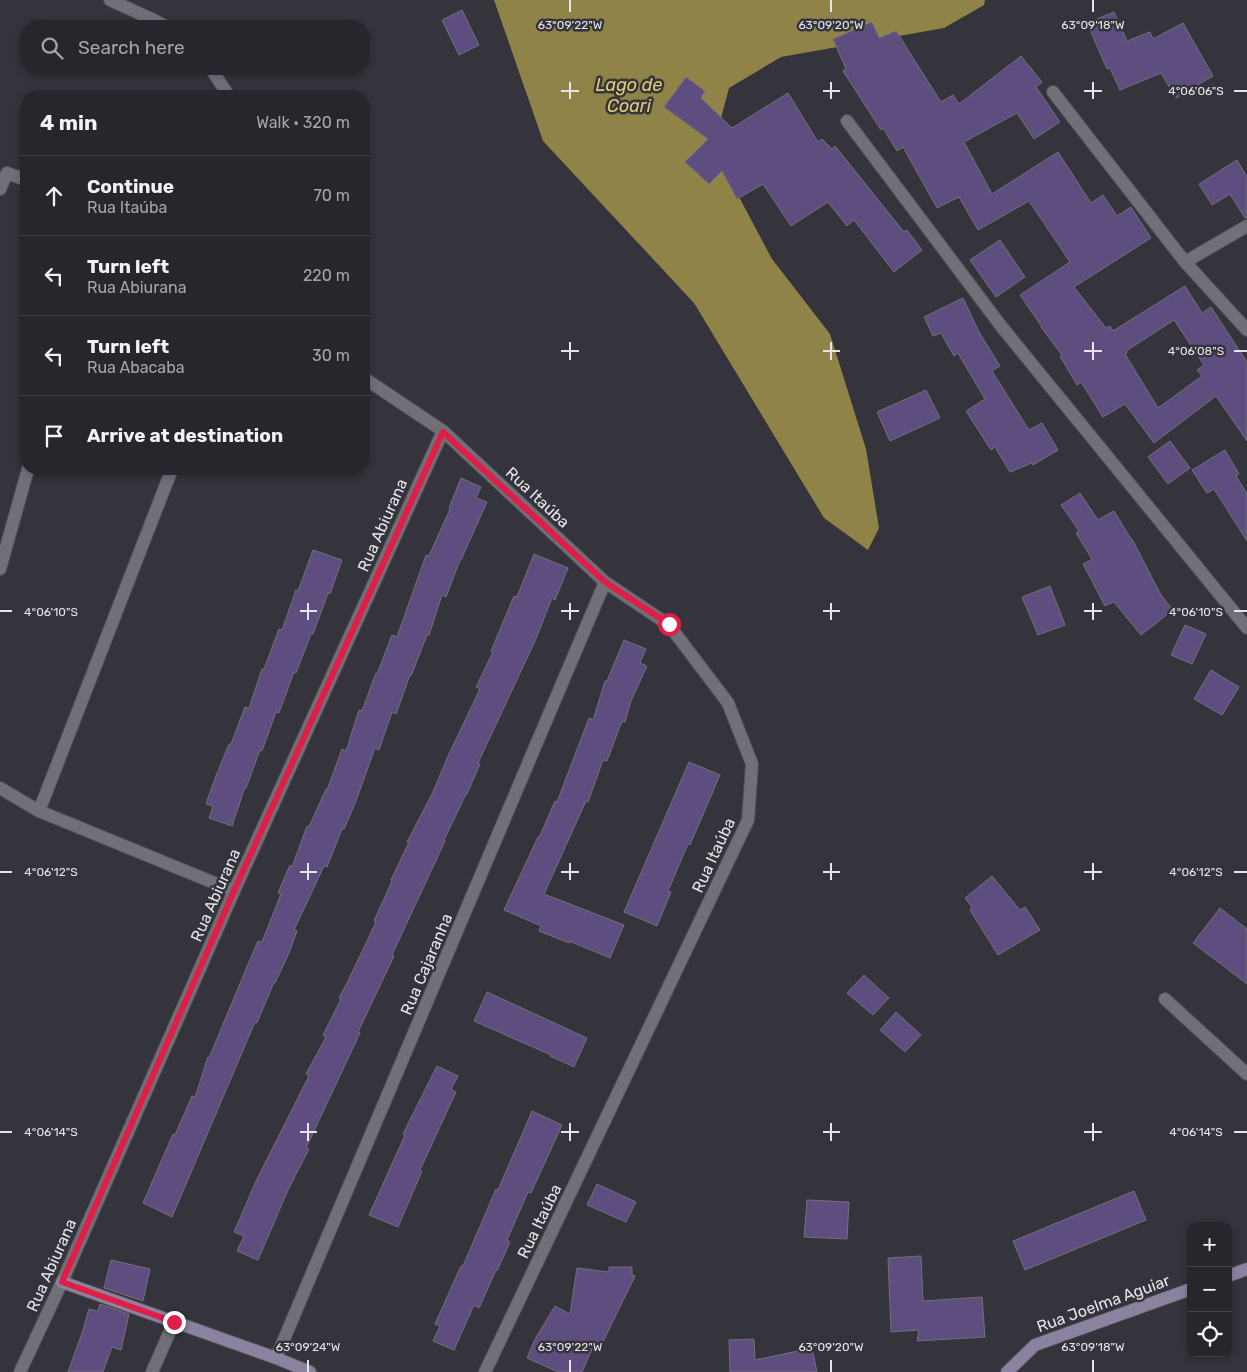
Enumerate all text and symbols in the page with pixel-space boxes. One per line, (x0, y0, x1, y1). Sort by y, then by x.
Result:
text: 63°09'22"W (538, 18, 603, 32)
text: 63°09'20"W (798, 18, 864, 32)
text: 63°09'18"W (1061, 18, 1125, 32)
search box (20, 20, 370, 75)
icon: search (38, 34, 66, 62)
text: Search here (78, 36, 185, 59)
water label: Lago de Coari (596, 74, 662, 117)
text: 4°06'06"S (1168, 84, 1224, 98)
text: 4 min (40, 110, 98, 135)
text: Walk · 320 m (256, 113, 350, 132)
text: Continue (87, 175, 174, 198)
icon: ahead (40, 182, 68, 210)
text: 70 m (313, 186, 350, 205)
text: Rua Itaúba (87, 198, 167, 217)
text: Turn left (87, 255, 169, 278)
icon: left (40, 262, 68, 290)
text: 220 m (303, 266, 350, 285)
text: Rua Abiurana (87, 278, 187, 297)
text: Turn left (87, 335, 169, 358)
icon: left (40, 342, 68, 370)
text: 4°06'08"S (1168, 344, 1224, 358)
text: 30 m (312, 346, 350, 365)
text: Rua Abacaba (87, 358, 185, 377)
icon: arrive (40, 422, 68, 450)
text: Arrive at destination (87, 424, 283, 447)
street label: Rua Itaúba (502, 463, 574, 532)
street label: Rua Abiurana (354, 476, 411, 575)
text: 4°06'10"S (24, 605, 78, 619)
text: 4°06'10"S (1169, 605, 1223, 619)
route start (658, 613, 681, 636)
street label: Rua Itaúba (688, 815, 739, 896)
street label: Rua Abiurana (187, 846, 244, 945)
text: 4°06'12"S (24, 865, 78, 879)
text: 4°06'12"S (1169, 865, 1223, 879)
street label: Rua Cajaranha (397, 911, 456, 1018)
text: 4°06'14"S (24, 1125, 78, 1139)
text: 4°06'14"S (1169, 1125, 1223, 1139)
street label: Rua Itaúba (513, 1181, 566, 1261)
street label: Rua Abiurana (23, 1216, 80, 1315)
map controls (1187, 1222, 1232, 1357)
button: + (1187, 1222, 1232, 1267)
button: − (1187, 1267, 1232, 1312)
street label: Rua Joelma Aguiar (1034, 1271, 1172, 1336)
route end (163, 1311, 186, 1334)
button: locate (1187, 1312, 1232, 1357)
text: 63°09'24"W (276, 1340, 341, 1354)
text: 63°09'22"W (538, 1340, 603, 1354)
text: 63°09'20"W (798, 1340, 864, 1354)
text: 63°09'18"W (1061, 1340, 1125, 1354)

